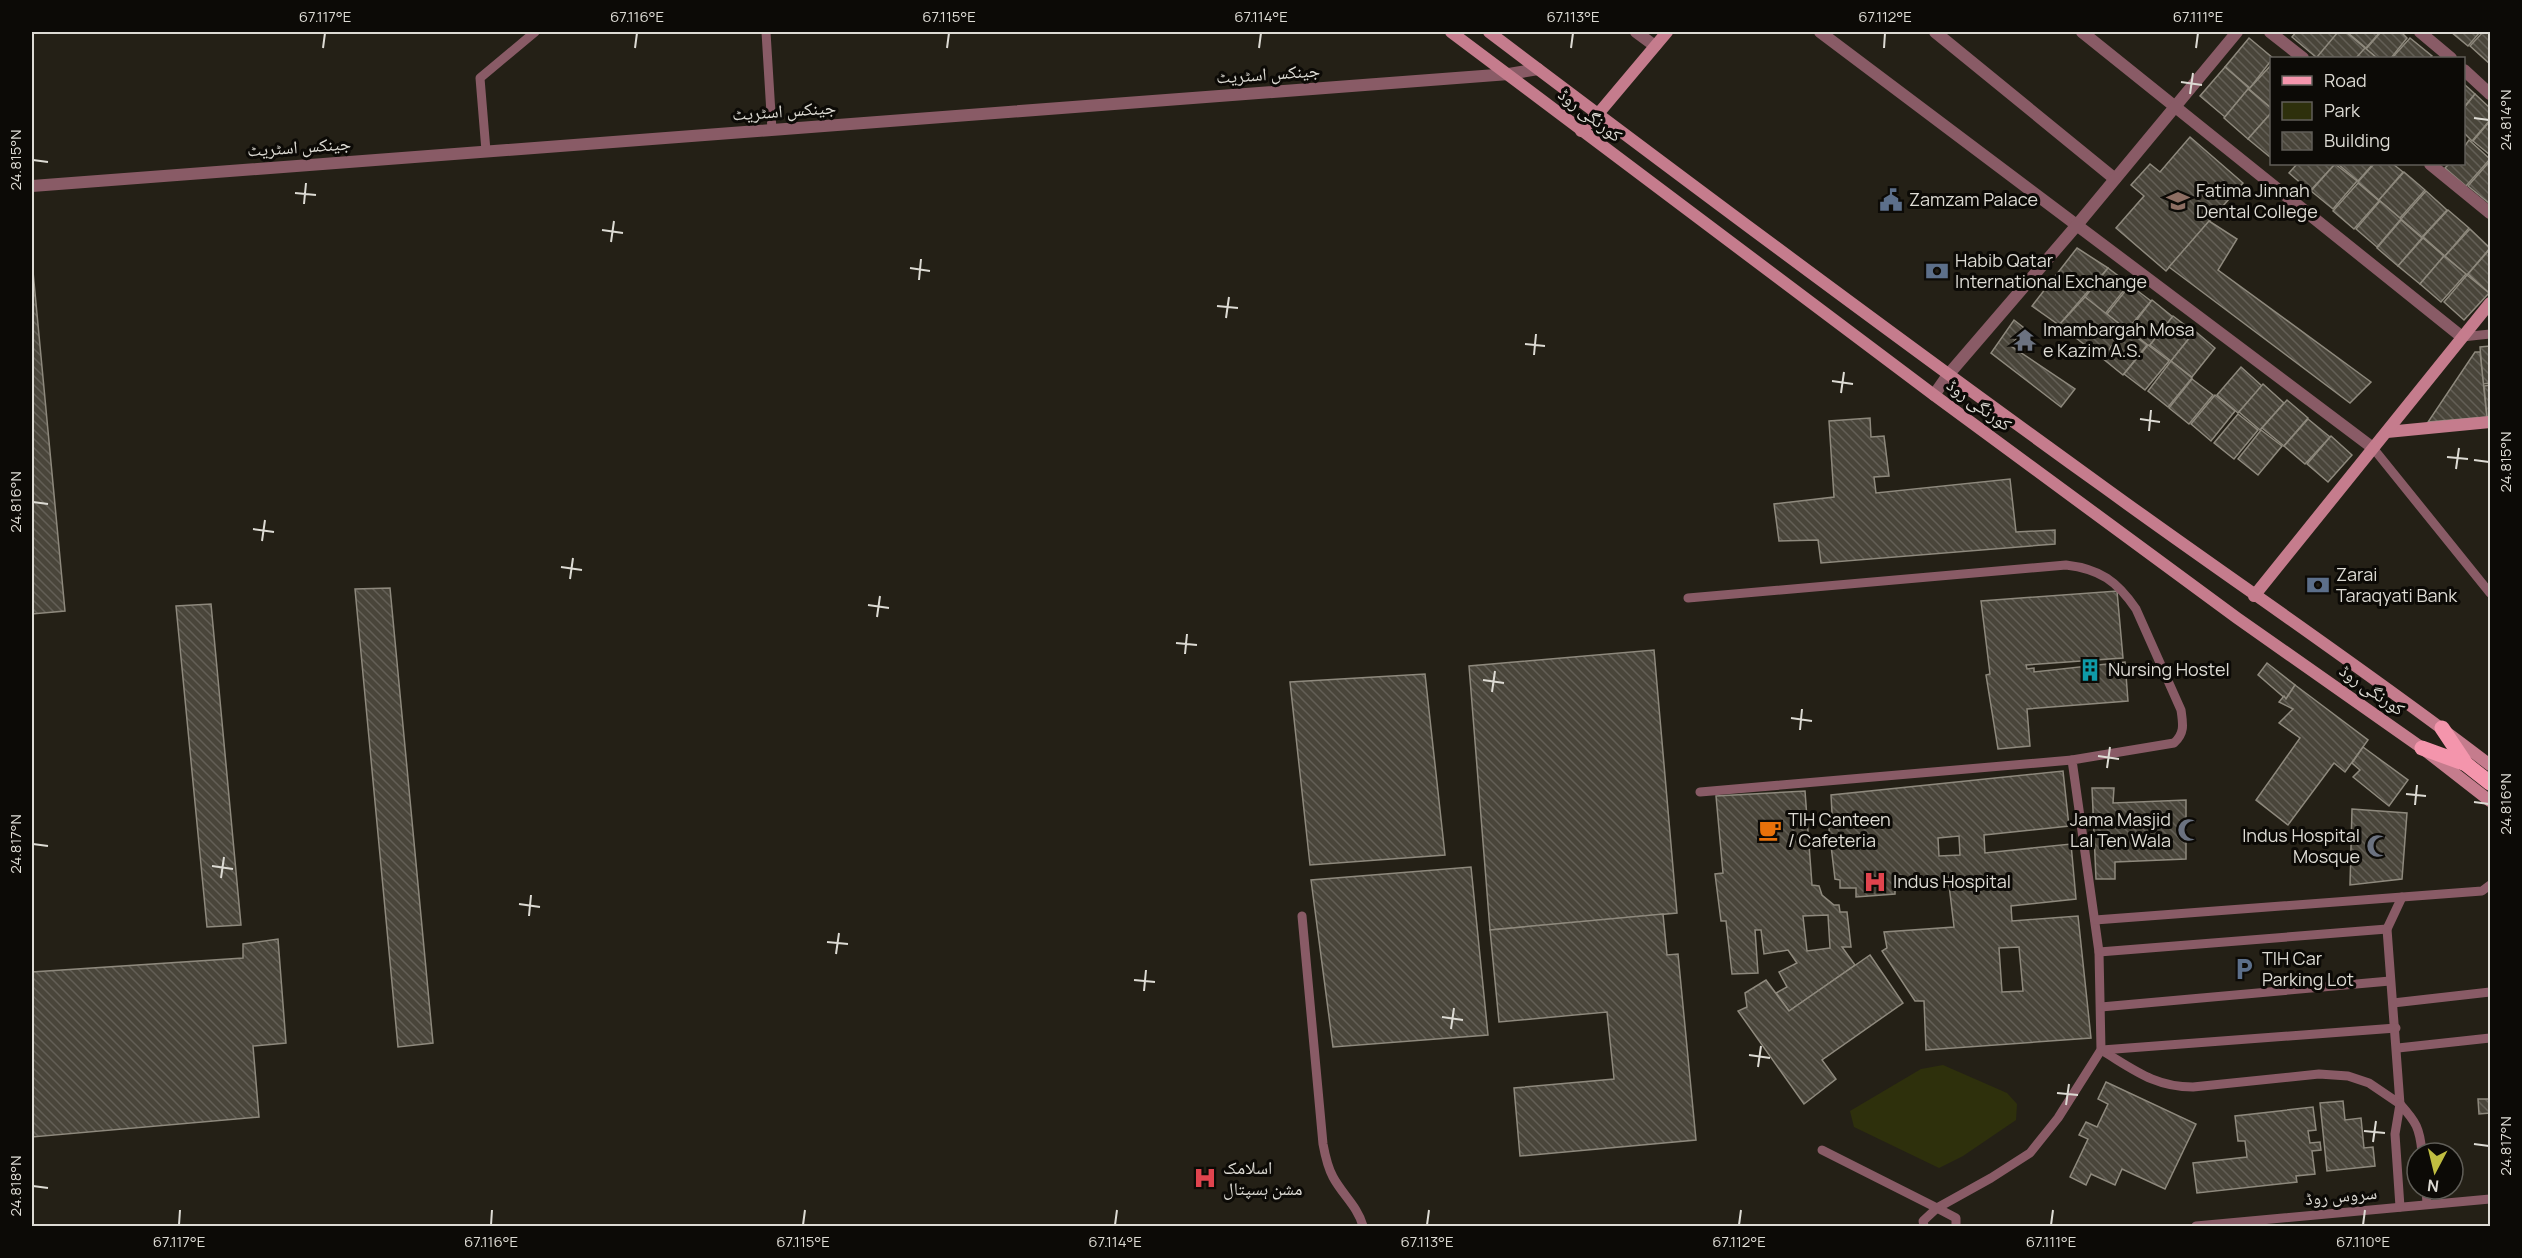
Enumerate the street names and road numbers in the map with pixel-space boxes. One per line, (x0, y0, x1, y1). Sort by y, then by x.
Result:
street label: جینکس اسٹریٹ (1215, 57, 1321, 89)
street label: کورنگی روڈ (1554, 82, 1628, 147)
street label: جینکس اسٹریٹ (731, 94, 837, 126)
street label: جینکس اسٹریٹ (246, 130, 352, 162)
street label: کورنگی روڈ (1942, 372, 2017, 436)
street label: کورنگی روڈ (2335, 658, 2411, 721)
street label: سروس روڈ (2304, 1180, 2378, 1210)

